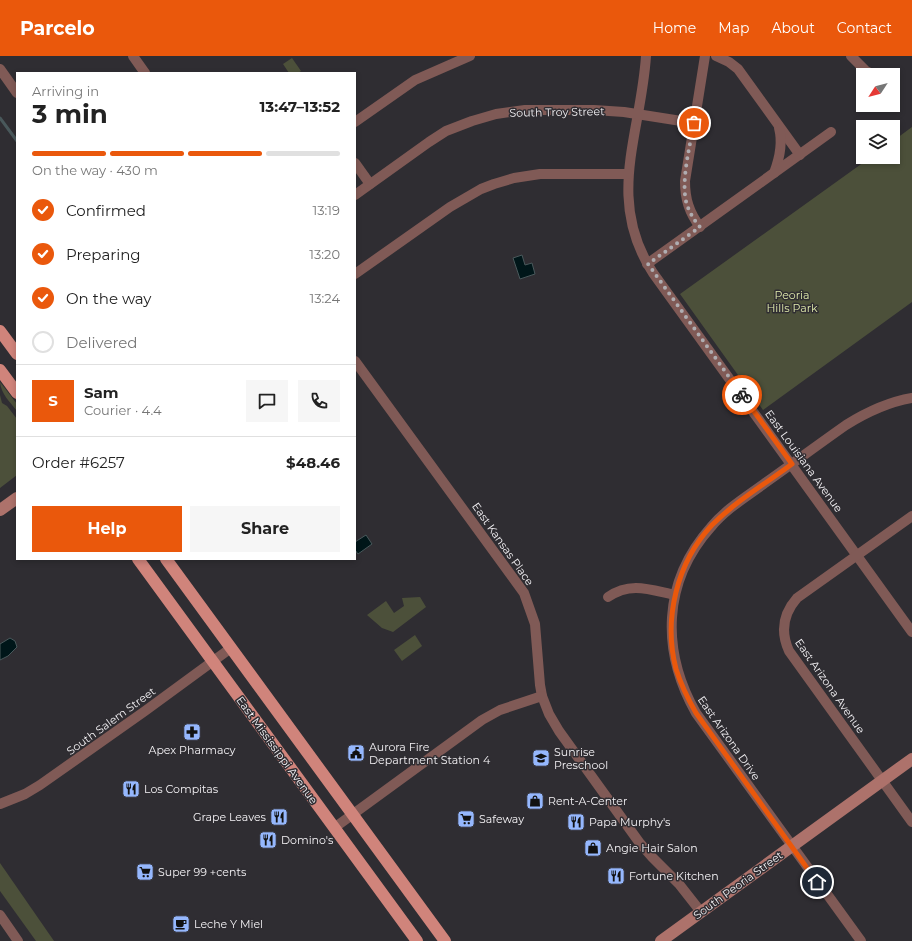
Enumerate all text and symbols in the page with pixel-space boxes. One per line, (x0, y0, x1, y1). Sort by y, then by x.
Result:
text: Parcelo (20, 17, 95, 40)
text: Home (653, 19, 696, 37)
text: Map (718, 19, 749, 37)
text: About (771, 19, 815, 37)
text: Contact (837, 19, 892, 37)
north arrow (856, 68, 900, 112)
map controls (856, 68, 900, 164)
text: Arriving in (32, 83, 99, 99)
text: 13:47–13:52 (259, 97, 340, 116)
text: 3 min (32, 98, 108, 130)
street label: South Troy Street (509, 104, 605, 120)
pin (677, 106, 711, 140)
icon: bag (683, 112, 705, 134)
button: layers (856, 120, 900, 164)
text: On the way · 430 m (32, 162, 158, 178)
icon: check (32, 199, 54, 221)
text: Confirmed (66, 201, 146, 220)
text: 13:19 (313, 202, 340, 218)
icon: check (32, 243, 54, 265)
text: Preparing (66, 245, 141, 264)
text: 13:20 (309, 246, 340, 262)
icon: check (32, 287, 54, 309)
park label: Peoria Hills Park (766, 288, 818, 315)
text: On the way (66, 289, 151, 308)
text: 13:24 (310, 290, 340, 306)
text: Delivered (66, 333, 138, 352)
courier (722, 375, 762, 415)
button: chat (246, 380, 288, 422)
button: phone (298, 380, 340, 422)
text: Sam (84, 383, 119, 402)
icon: bike (731, 384, 753, 406)
text: S (48, 391, 58, 410)
text: Courier · 4.4 (84, 402, 162, 418)
street label: East Louisiana Avenue (762, 407, 846, 515)
text: Order #6257 (32, 453, 125, 472)
text: $48.46 (286, 453, 340, 472)
street label: East Kansas Place (469, 500, 537, 589)
button: Help (32, 506, 182, 552)
button: Share (190, 506, 340, 552)
street label: East Arizona Avenue (792, 636, 868, 736)
street label: South Salem Street (64, 684, 159, 758)
street label: East Mississippi Avenue (233, 693, 321, 807)
street label: East Arizona Drive (695, 693, 764, 783)
pharmacy icon: Apex Pharmacy (182, 722, 202, 742)
place label: Aurora Fire Department Station 4 (369, 740, 491, 767)
place label: Apex Pharmacy (149, 743, 236, 757)
public building icon: Aurora Fire Department Station 4 (346, 743, 366, 763)
place label: Sunrise Preschool (554, 745, 608, 772)
school or university icon: Sunrise Preschool (531, 748, 551, 768)
restaurant icon: Los Compitas (121, 779, 141, 799)
place label: Los Compitas (144, 782, 219, 796)
shop icon: Rent-A-Center (525, 791, 545, 811)
place label: Rent-A-Center (548, 794, 627, 808)
restaurant icon: Grape Leaves (269, 807, 289, 827)
supermarket icon: Safeway (456, 809, 476, 829)
place label: Grape Leaves (193, 810, 267, 824)
place label: Safeway (479, 812, 524, 826)
restaurant icon: Papa Murphy's (566, 812, 586, 832)
place label: Papa Murphy's (589, 815, 671, 829)
restaurant icon: Domino's (258, 830, 278, 850)
place label: Domino's (281, 833, 334, 847)
shop icon: Angie Hair Salon (583, 838, 603, 858)
place label: Angie Hair Salon (606, 841, 698, 855)
street label: South Peoria Street (691, 848, 786, 922)
supermarket icon: Super 99 +cents (135, 862, 155, 882)
place label: Super 99 +cents (158, 865, 247, 879)
pin (800, 865, 834, 899)
restaurant icon: Fortune Kitchen (606, 866, 626, 886)
place label: Fortune Kitchen (629, 869, 719, 883)
icon: home (806, 871, 828, 893)
cafe icon: Leche Y Miel (171, 914, 191, 934)
place label: Leche Y Miel (194, 917, 263, 931)

